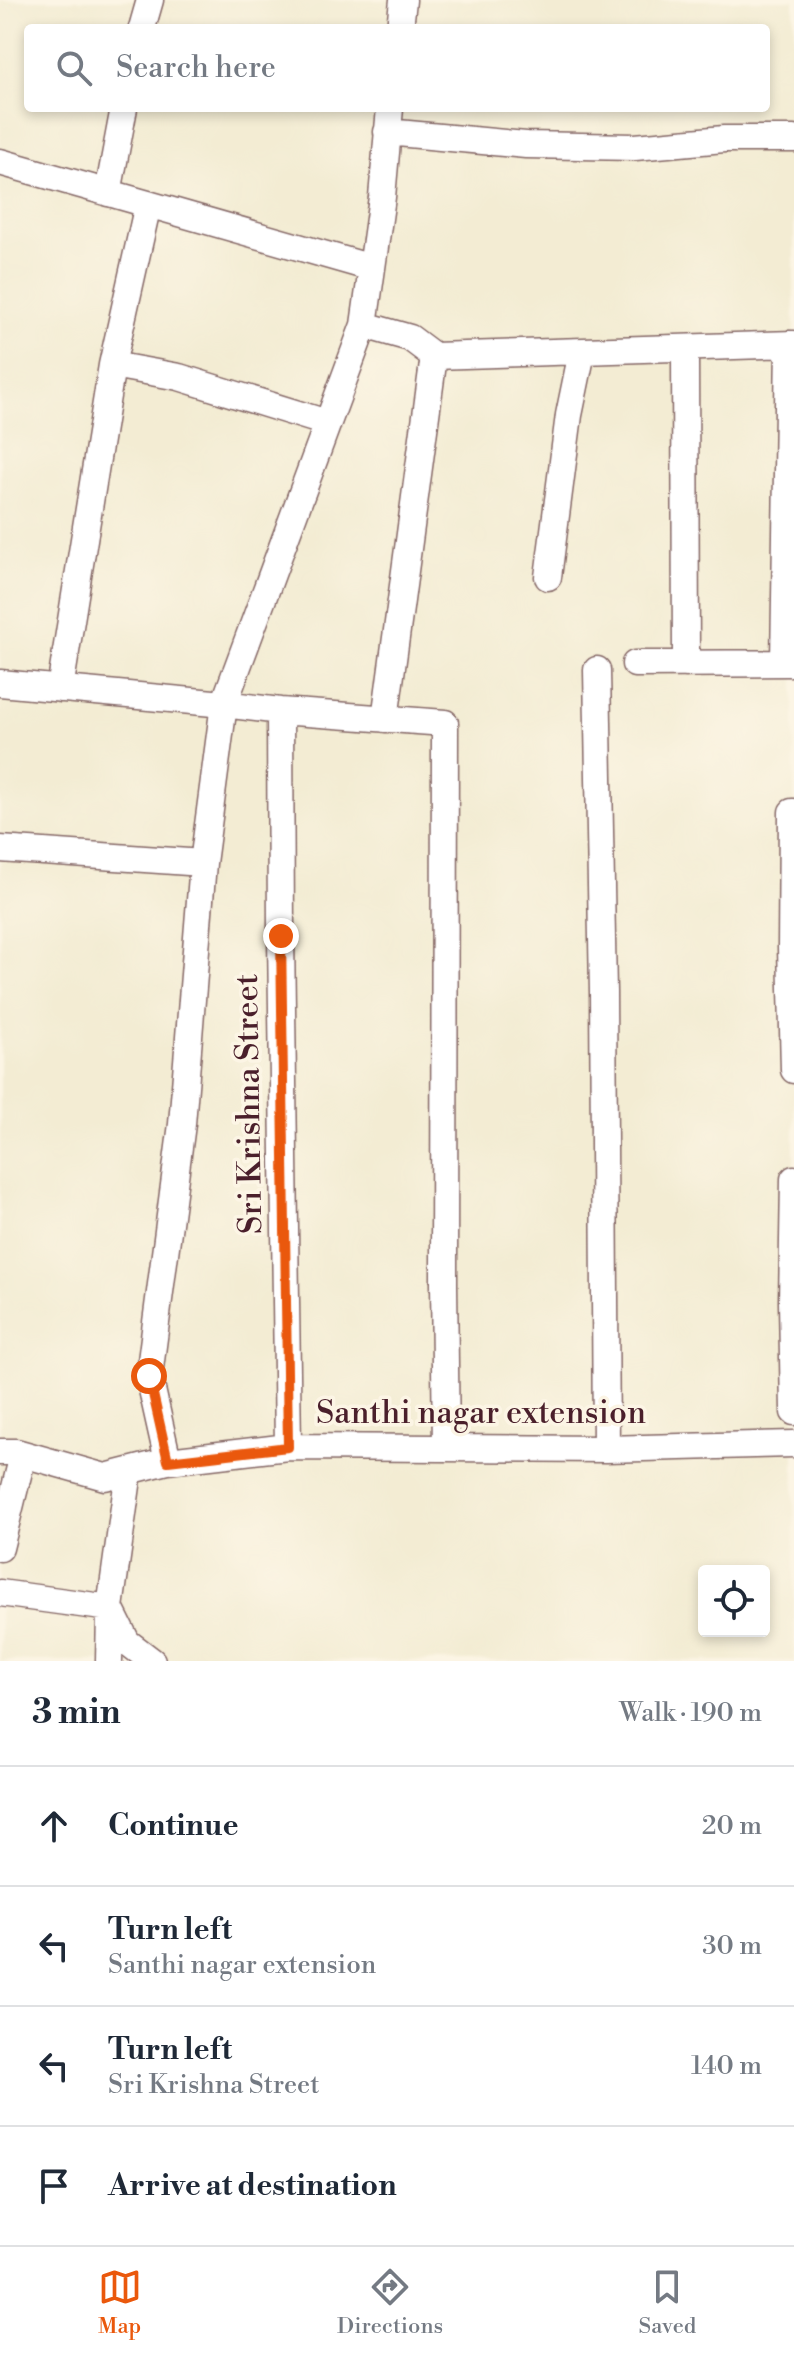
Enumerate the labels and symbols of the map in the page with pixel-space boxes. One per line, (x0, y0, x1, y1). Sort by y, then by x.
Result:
route end (263, 918, 299, 954)
street label: Sri Krishna Street (227, 974, 271, 1234)
route start (131, 1358, 167, 1394)
street label: Santhi nagar extension (316, 1393, 646, 1433)

